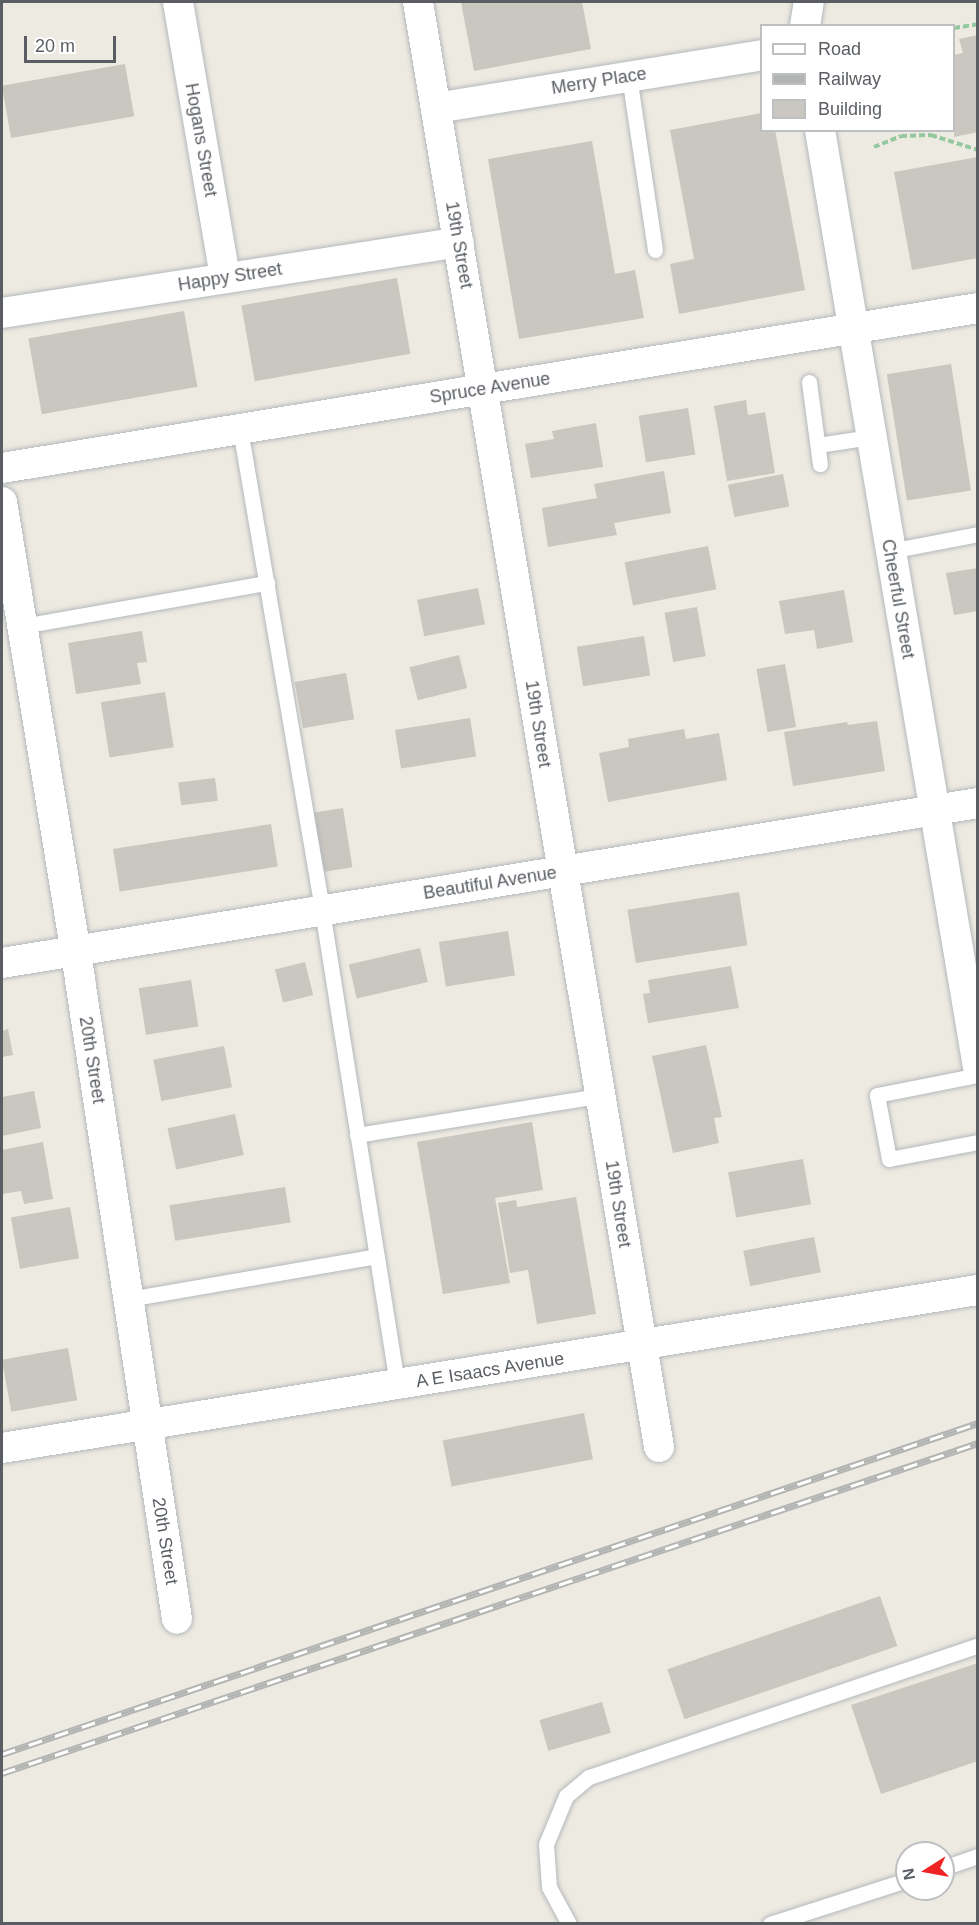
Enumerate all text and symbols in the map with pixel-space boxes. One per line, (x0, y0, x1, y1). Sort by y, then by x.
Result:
scale bar (27, 24, 118, 62)
legend (760, 24, 955, 132)
text: 20 m (35, 36, 75, 56)
text: Road (818, 39, 861, 59)
street label: Merry Place (550, 63, 648, 99)
text: Railway (818, 69, 881, 89)
street label: Hogans Street (180, 81, 222, 199)
text: Building (818, 99, 882, 119)
street label: 19th Street (441, 200, 477, 290)
street label: Happy Street (176, 258, 284, 296)
street label: Spruce Avenue (428, 368, 552, 408)
street label: Cheerful Street (877, 538, 919, 660)
street label: 19th Street (520, 679, 556, 769)
street label: Beautiful Avenue (421, 862, 559, 904)
street label: 20th Street (74, 1015, 110, 1105)
street label: 19th Street (600, 1159, 636, 1249)
street label: A E Isaacs Avenue (413, 1347, 567, 1393)
street label: 20th Street (147, 1496, 183, 1586)
north arrow (895, 1841, 955, 1901)
text: N (899, 1867, 918, 1881)

